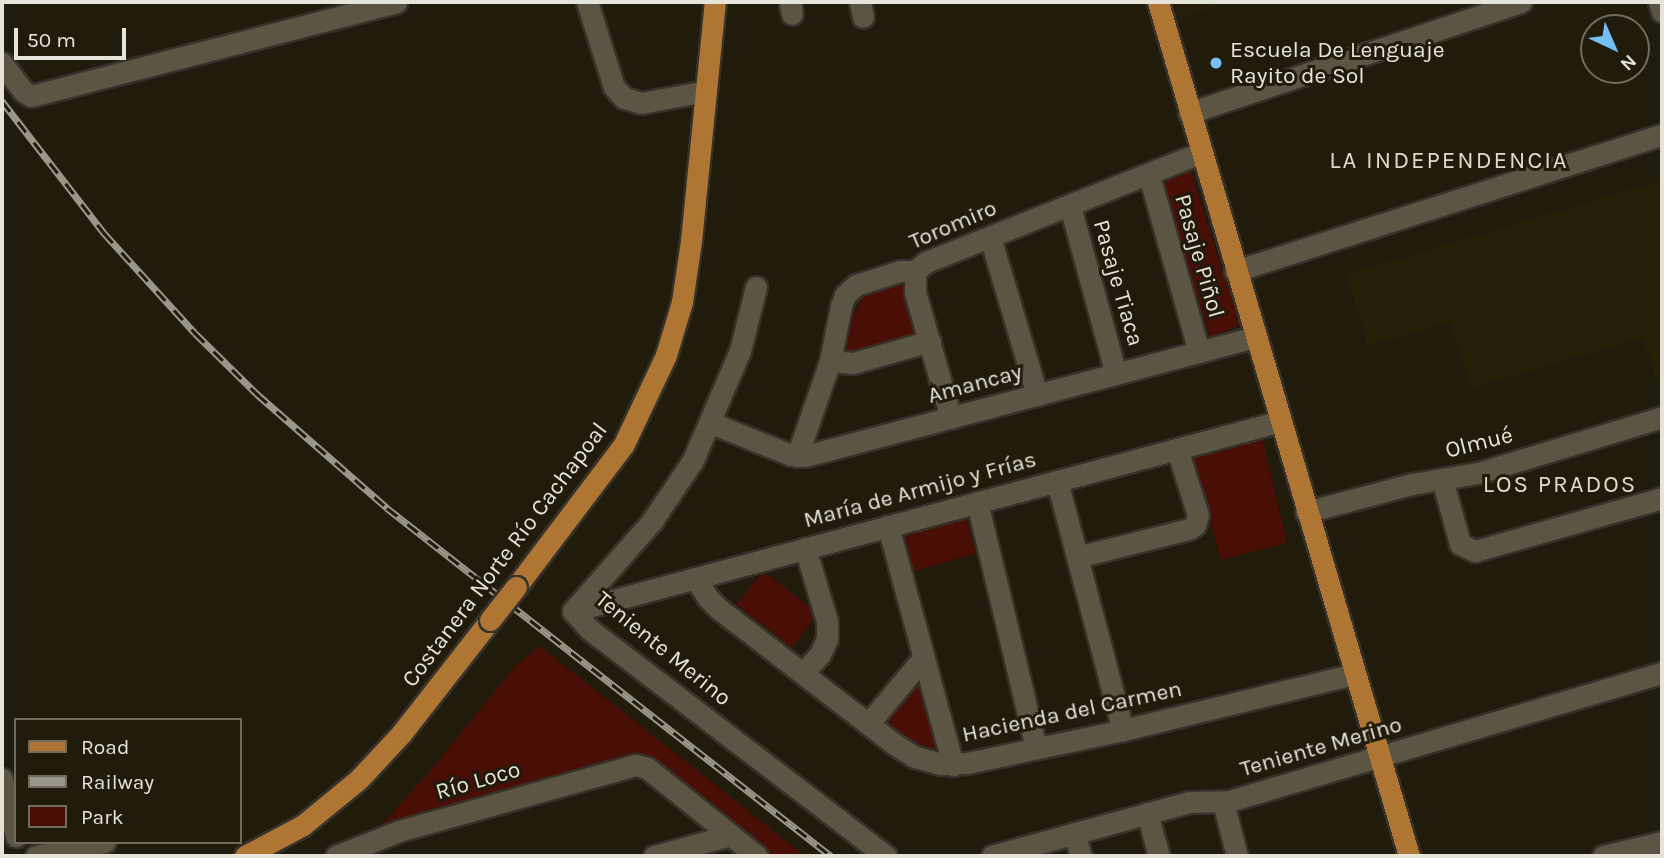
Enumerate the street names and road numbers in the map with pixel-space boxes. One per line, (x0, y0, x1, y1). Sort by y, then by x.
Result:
street label: Pasaje Piñol (1168, 191, 1230, 321)
street label: Toromiro (905, 194, 1001, 256)
street label: Pasaje Tiaca (1087, 217, 1149, 349)
street label: Amancay (925, 358, 1025, 410)
street label: Costanera Norte Río Cachapoal (396, 417, 614, 693)
street label: Olmué (1442, 421, 1516, 465)
street label: María de Armijo y Frías (801, 446, 1039, 534)
street label: Teniente Merino (589, 586, 737, 712)
street label: Hacienda del Carmen (960, 675, 1184, 749)
street label: Teniente Merino (1237, 711, 1405, 783)
street label: Río Loco (433, 756, 523, 806)

